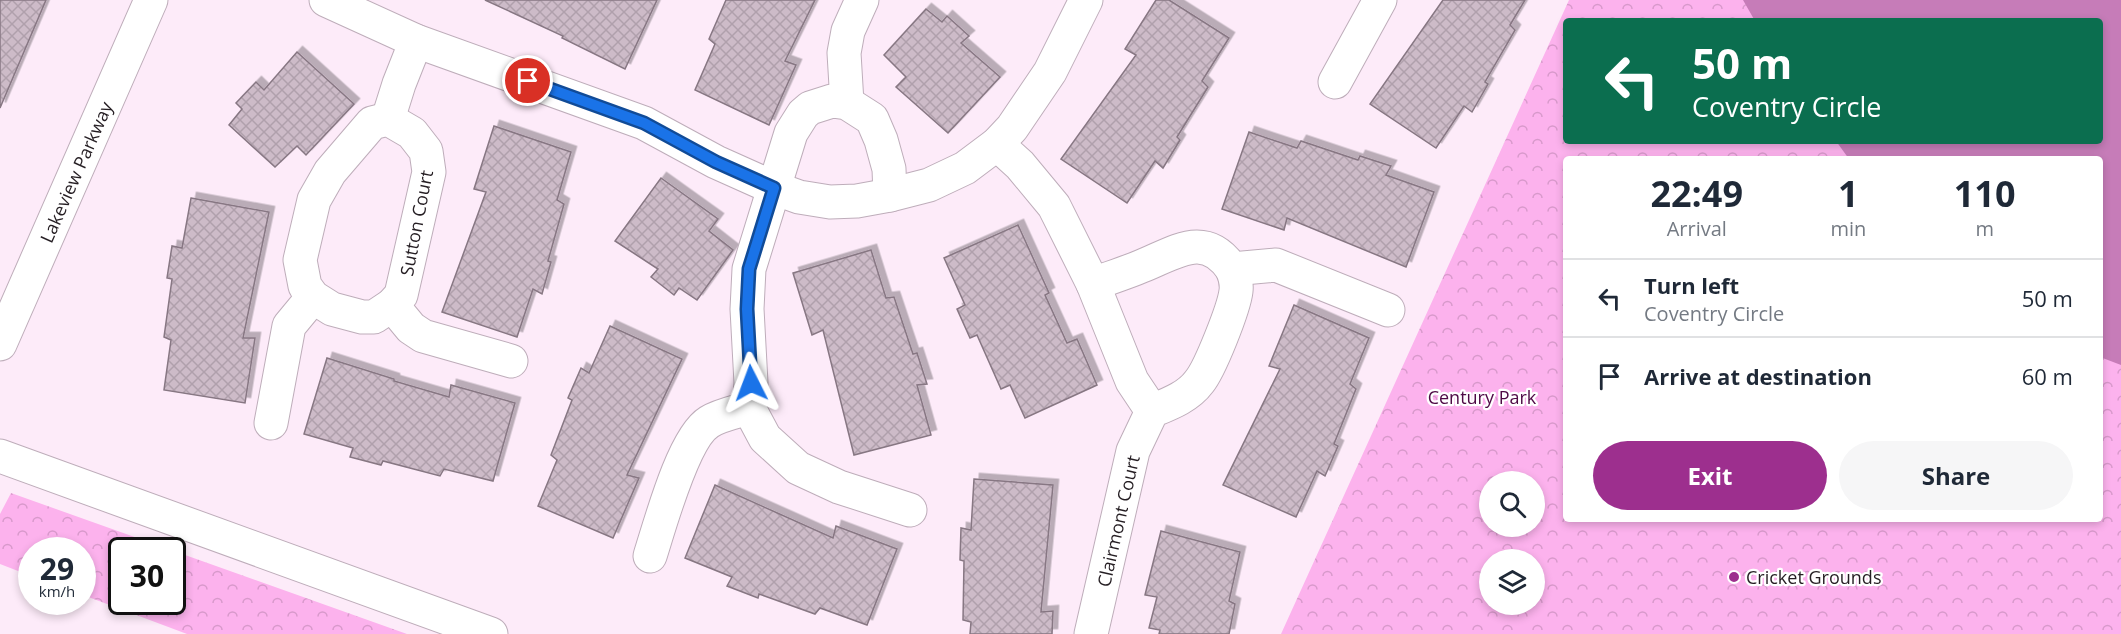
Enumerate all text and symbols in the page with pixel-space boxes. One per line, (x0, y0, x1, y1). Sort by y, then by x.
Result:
text: 50 m (1692, 34, 1792, 91)
icon: left (1593, 42, 1671, 120)
pin (502, 55, 553, 106)
icon: arrive (511, 64, 544, 97)
text: Coventry Circle (1692, 88, 1881, 125)
street label: Lakeview Parkway (34, 97, 118, 246)
street label: Sutton Court (394, 168, 438, 278)
text: 22:49 (1650, 169, 1743, 218)
text: 1 (1838, 169, 1859, 218)
text: 110 (1954, 169, 2016, 218)
text: Arrival (1667, 215, 1727, 242)
text: min (1830, 215, 1866, 242)
text: m (1975, 215, 1994, 242)
text: Turn left (1644, 270, 1739, 300)
icon: left (1593, 282, 1626, 315)
text: 50 m (2022, 283, 2073, 313)
text: Coventry Circle (1644, 300, 1784, 327)
position arrow (719, 351, 783, 415)
icon: arrive (1593, 360, 1626, 393)
text: Arrive at destination (1644, 361, 1872, 391)
text: 60 m (2022, 361, 2073, 391)
park label: Century Park (1428, 385, 1537, 409)
button: Exit (1593, 441, 1827, 510)
button: Share (1839, 441, 2073, 510)
street label: Clairmont Court (1091, 453, 1145, 589)
map controls (1479, 471, 1545, 615)
button: search (1479, 471, 1545, 537)
speed limit sign: 30 (108, 537, 186, 615)
text: 29 (40, 548, 74, 589)
button: layers (1479, 549, 1545, 615)
place label: Cricket Grounds (1746, 565, 1881, 589)
marker: Cricket Grounds (1727, 570, 1741, 584)
text: km/h (39, 581, 75, 601)

